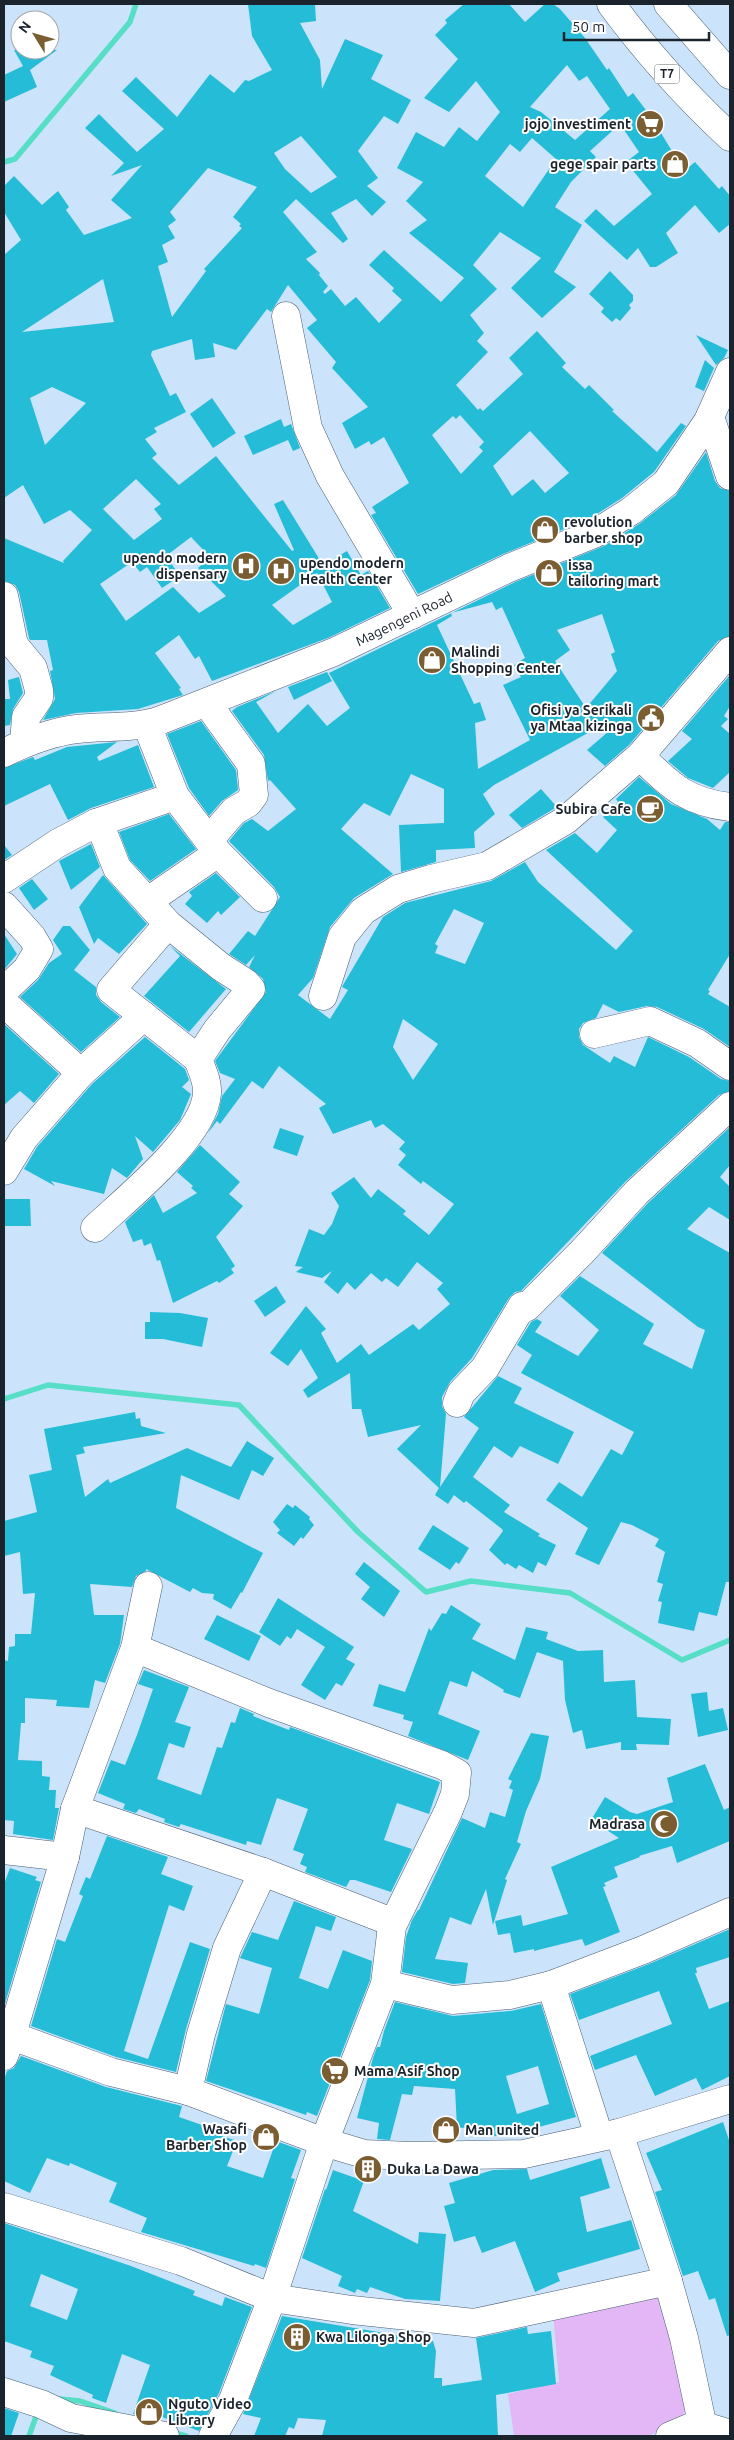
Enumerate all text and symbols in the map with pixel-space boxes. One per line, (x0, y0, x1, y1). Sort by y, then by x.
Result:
north arrow (10, 10, 60, 60)
scale bar (564, 10, 709, 42)
text: N (15, 18, 34, 36)
text: 50 m (572, 18, 605, 35)
road number: T7 (654, 64, 680, 84)
supermarket icon: jojo investiment (635, 109, 665, 139)
place label: jojo investiment (524, 116, 631, 132)
shop icon: gege spair parts (660, 149, 690, 179)
place label: gege spair parts (550, 156, 656, 172)
place label: revolution barber shop (564, 514, 643, 546)
shop icon: revolution barber shop (530, 515, 560, 545)
place label: upendo modern dispensary (123, 550, 228, 582)
hospital icon: upendo modern dispensary (231, 551, 261, 581)
place label: upendo modern Health Center (300, 555, 404, 587)
hospital icon: upendo modern Health Center (266, 556, 296, 586)
place label: issa tailoring mart (568, 557, 659, 589)
shop icon: issa tailoring mart (534, 558, 564, 588)
street label: Magengeni Road (353, 589, 455, 649)
place label: Malindi Shopping Center (451, 644, 561, 676)
shop icon: Malindi Shopping Center (417, 645, 447, 675)
place label: Ofisi ya Serikali ya Mtaa kizinga (530, 702, 632, 734)
public building icon: Ofisi ya Serikali ya Mtaa kizinga (636, 703, 666, 733)
cafe icon: Subira Cafe (635, 794, 665, 824)
place label: Subira Cafe (556, 801, 631, 817)
mosque icon: Madrasa (649, 1809, 679, 1839)
place label: Madrasa (589, 1816, 645, 1832)
supermarket icon: Mama Asif Shop (320, 2056, 350, 2086)
place label: Mama Asif Shop (354, 2063, 460, 2079)
shop icon: Man united (431, 2115, 461, 2145)
place label: Wasafi Barber Shop (166, 2121, 247, 2153)
shop icon: Wasafi Barber Shop (251, 2122, 281, 2152)
place label: Man united (465, 2122, 539, 2138)
building icon: Duka La Dawa (353, 2154, 383, 2184)
place label: Duka La Dawa (387, 2161, 479, 2177)
building icon: Kwa Lilonga Shop (282, 2322, 312, 2352)
place label: Kwa Lilonga Shop (316, 2329, 431, 2345)
place label: Nguto Video Library (168, 2396, 251, 2428)
shop icon: Nguto Video Library (134, 2397, 164, 2427)

